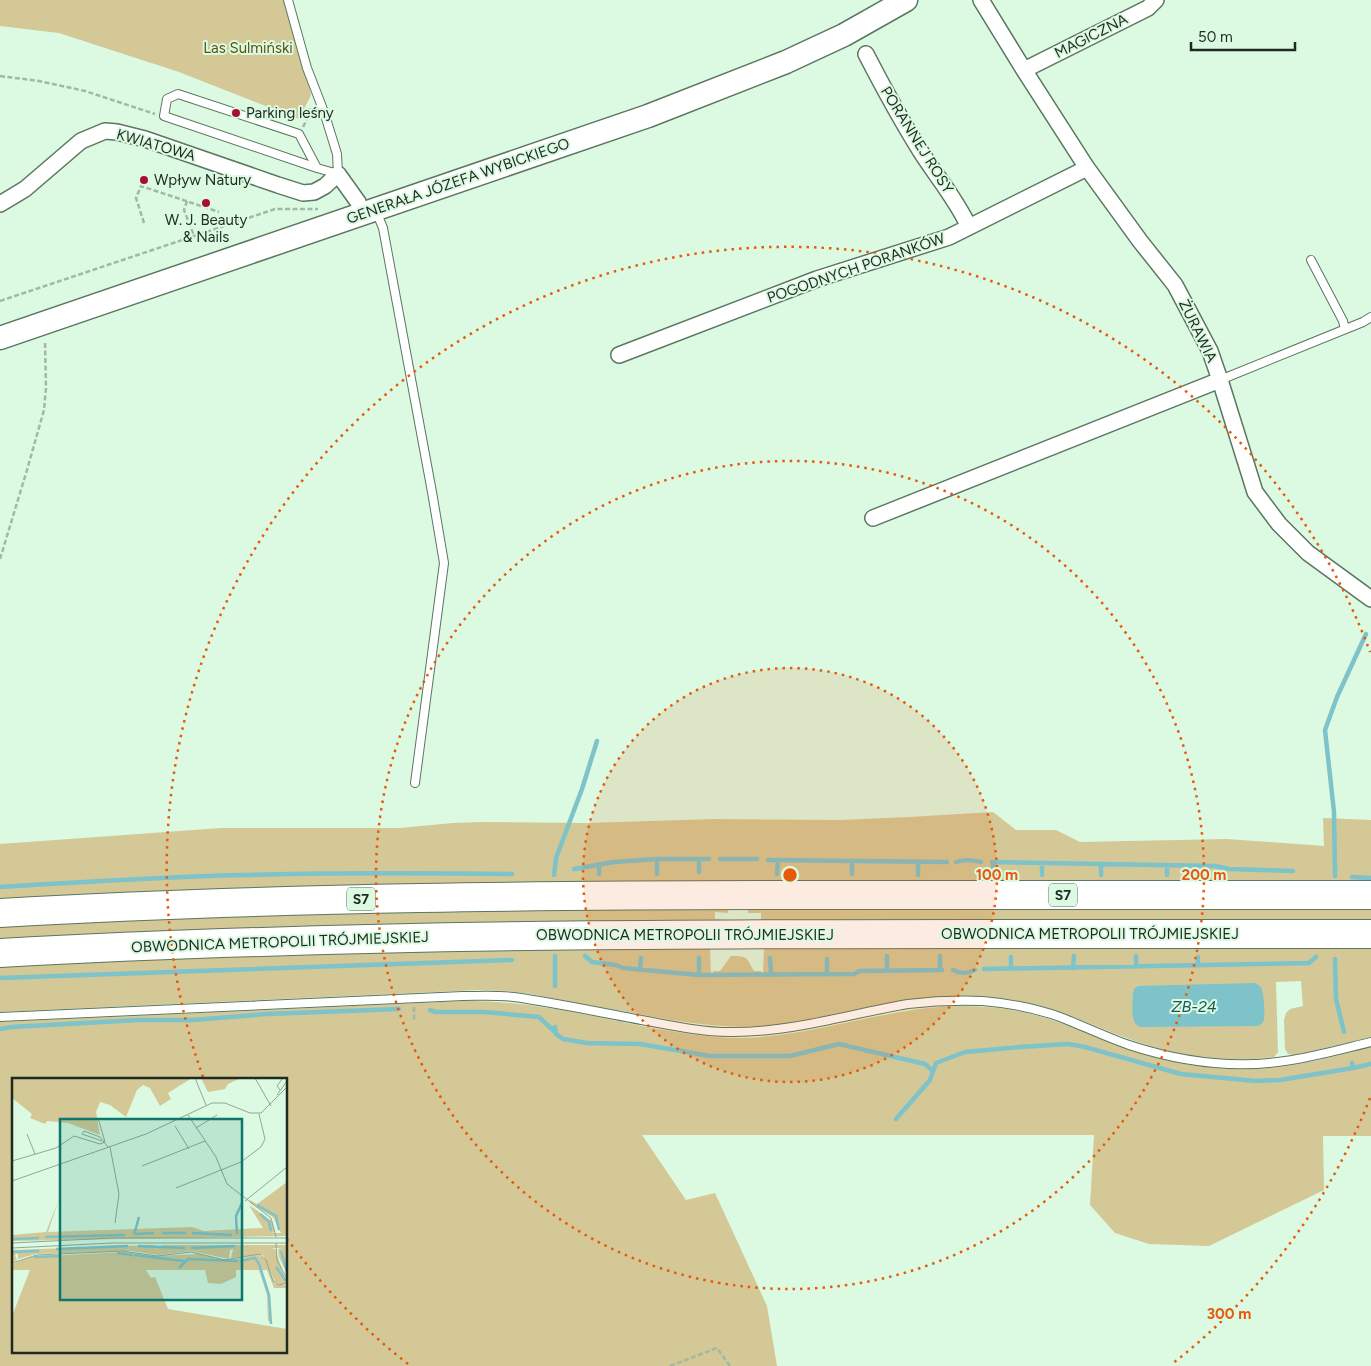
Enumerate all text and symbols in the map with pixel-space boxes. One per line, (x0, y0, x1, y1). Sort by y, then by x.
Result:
street label: MAGICZNA (1051, 10, 1131, 62)
scale bar (1191, 20, 1295, 52)
text: 50 m (1198, 28, 1233, 46)
park label: Las Sulmiński (203, 39, 293, 57)
street label: PORANNEJ ROSY (877, 83, 957, 197)
place label: Parking leśny (246, 104, 334, 122)
marker: Parking leśny (230, 107, 242, 119)
street label: KWIATOWA (114, 125, 198, 165)
street label: GENERAŁA JÓZEFA WYBICKIEGO (344, 134, 572, 228)
place label: Wpływ Natury (154, 171, 251, 189)
marker: Wpływ Natury (138, 174, 150, 186)
marker: W. J. Beauty & Nails (200, 197, 212, 209)
place label: W. J. Beauty & Nails (165, 211, 247, 246)
street label: POGODNYCH PORANKÓW (765, 229, 948, 307)
street label: ŻURAWIA (1175, 297, 1221, 365)
centre of rings (781, 866, 799, 884)
text: 100 m (976, 866, 1018, 884)
text: 200 m (1182, 866, 1226, 884)
road number: S7 (1049, 884, 1077, 906)
road number: S7 (347, 888, 375, 911)
street label: OBWODNICA METROPOLII TRÓJMIEJSKIEJ (941, 925, 1239, 943)
street label: OBWODNICA METROPOLII TRÓJMIEJSKIEJ (536, 926, 834, 944)
street label: OBWODNICA METROPOLII TRÓJMIEJSKIEJ (131, 928, 429, 956)
water label: ZB-24 (1171, 997, 1217, 1016)
inset map (12, 1078, 288, 1354)
text: 300 m (1207, 1305, 1251, 1323)

